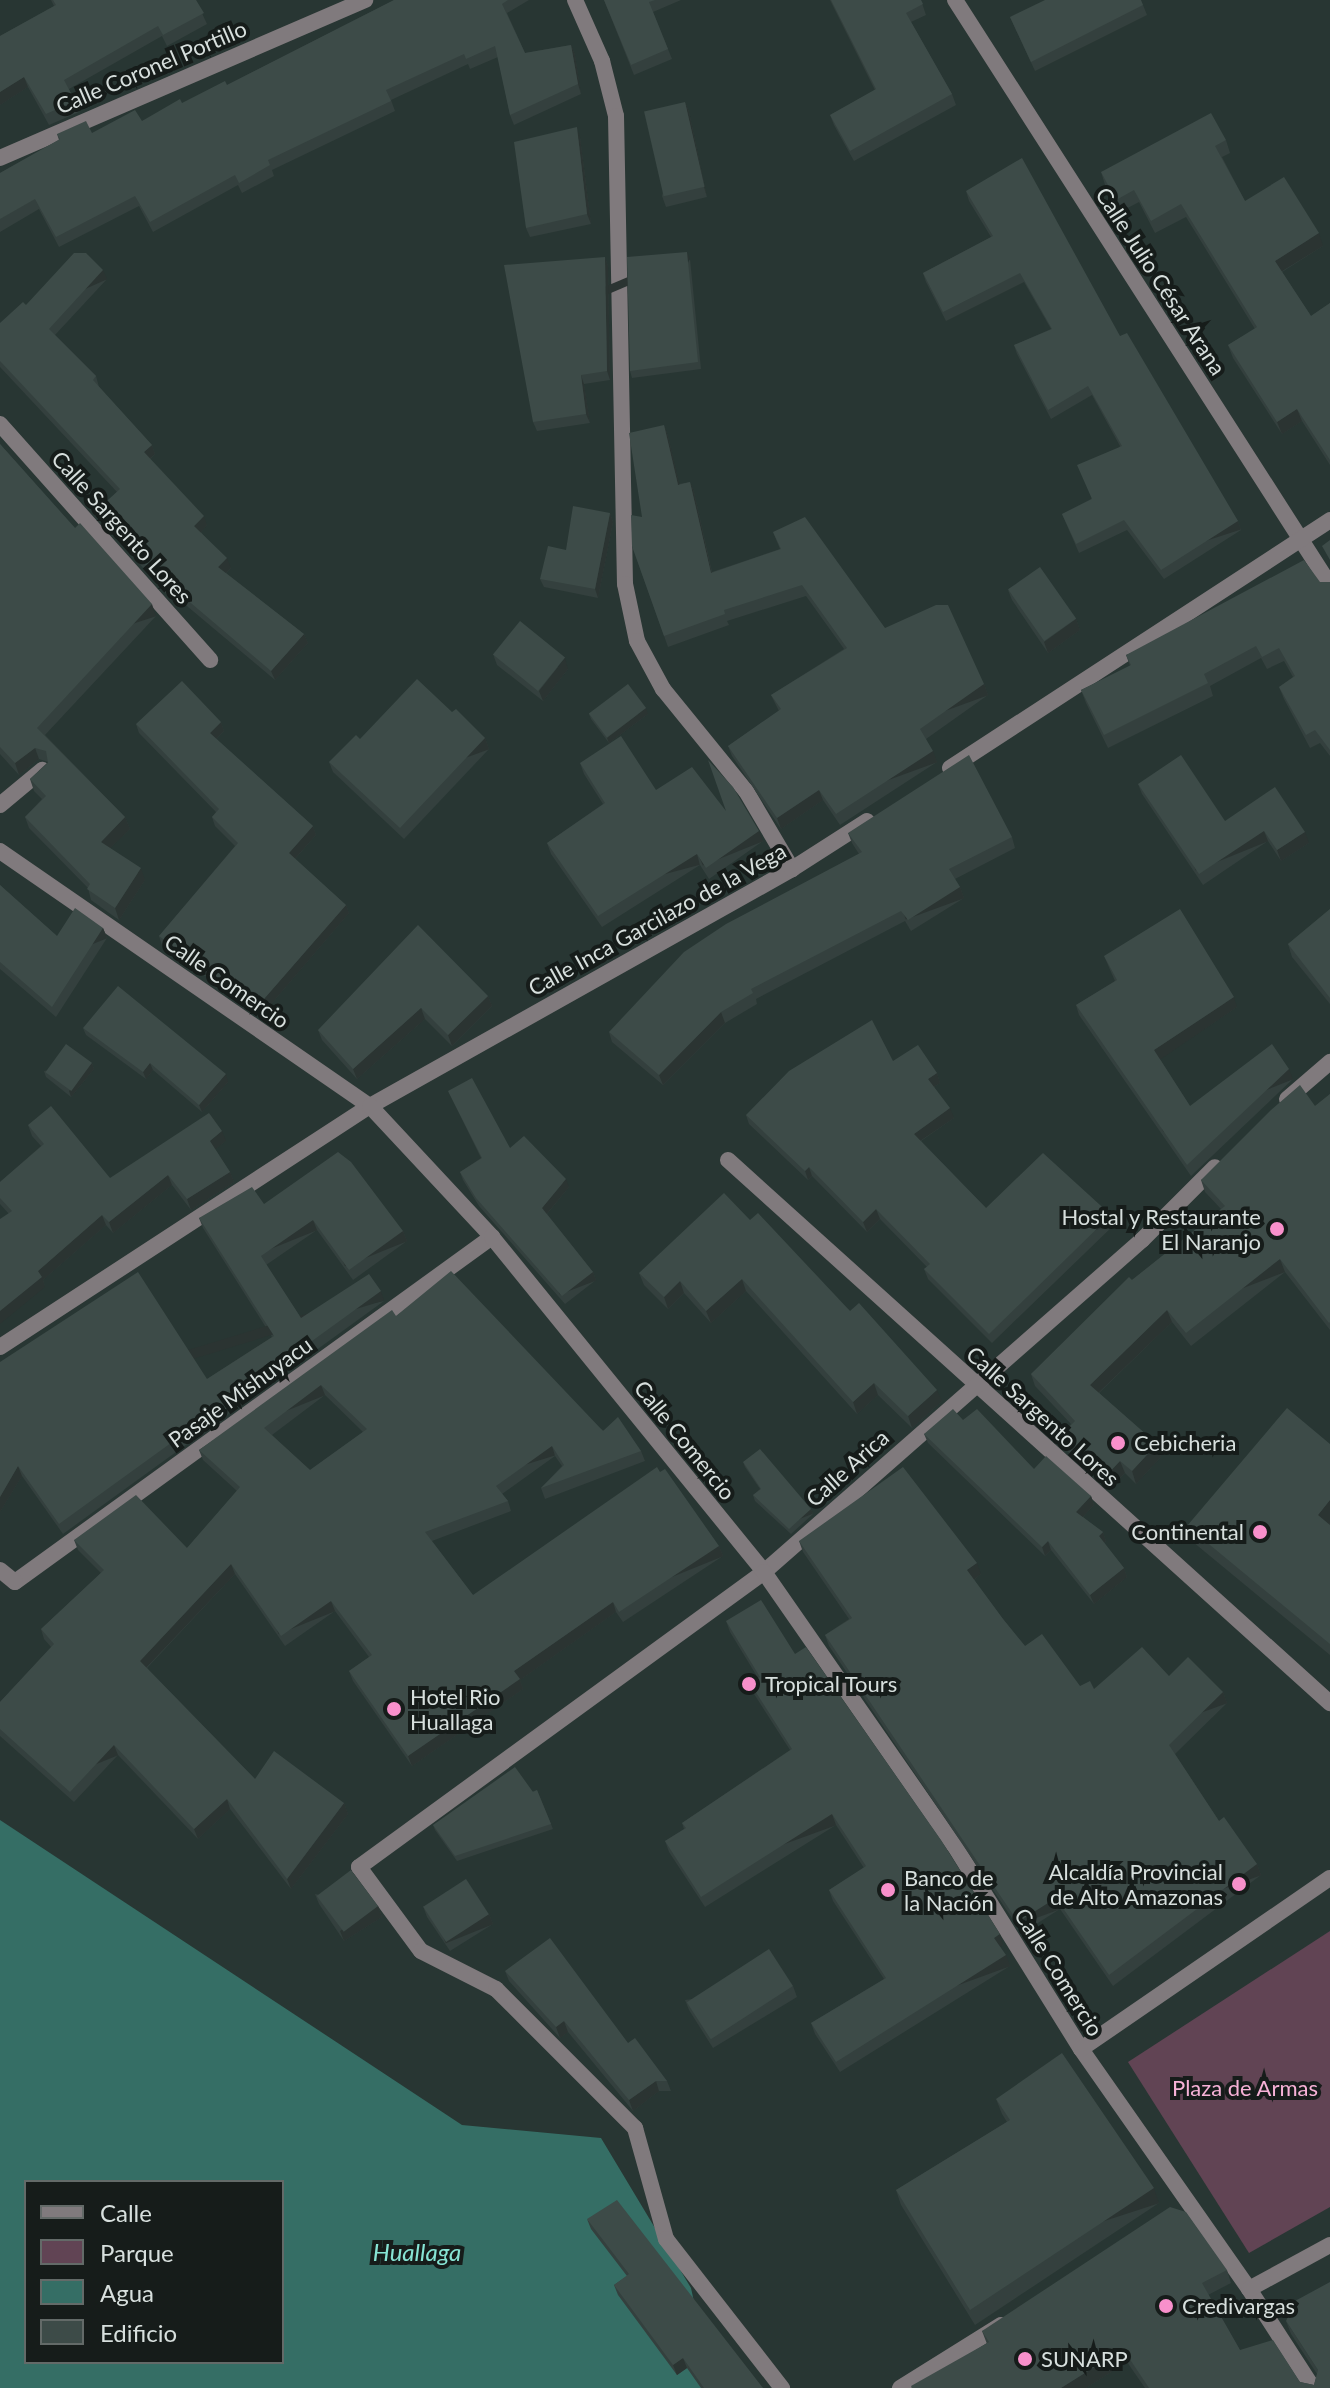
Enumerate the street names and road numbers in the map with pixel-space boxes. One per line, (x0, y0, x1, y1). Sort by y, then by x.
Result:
street label: Calle Coronel Portillo (52, 15, 250, 119)
street label: Calle Julio César Arana (1090, 182, 1232, 380)
street label: Calle Sargento Lores (47, 445, 197, 609)
street label: Calle Inca Garcilazo de la Vega (523, 837, 791, 1001)
street label: Calle Comercio (160, 928, 294, 1034)
street label: Pasaje Mishuyacu (163, 1331, 317, 1453)
street label: Calle Sargento Lores (961, 1341, 1125, 1491)
street label: Calle Comercio (629, 1375, 741, 1505)
street label: Calle Arica (800, 1424, 894, 1512)
street label: Calle Comercio (1009, 1903, 1109, 2041)

